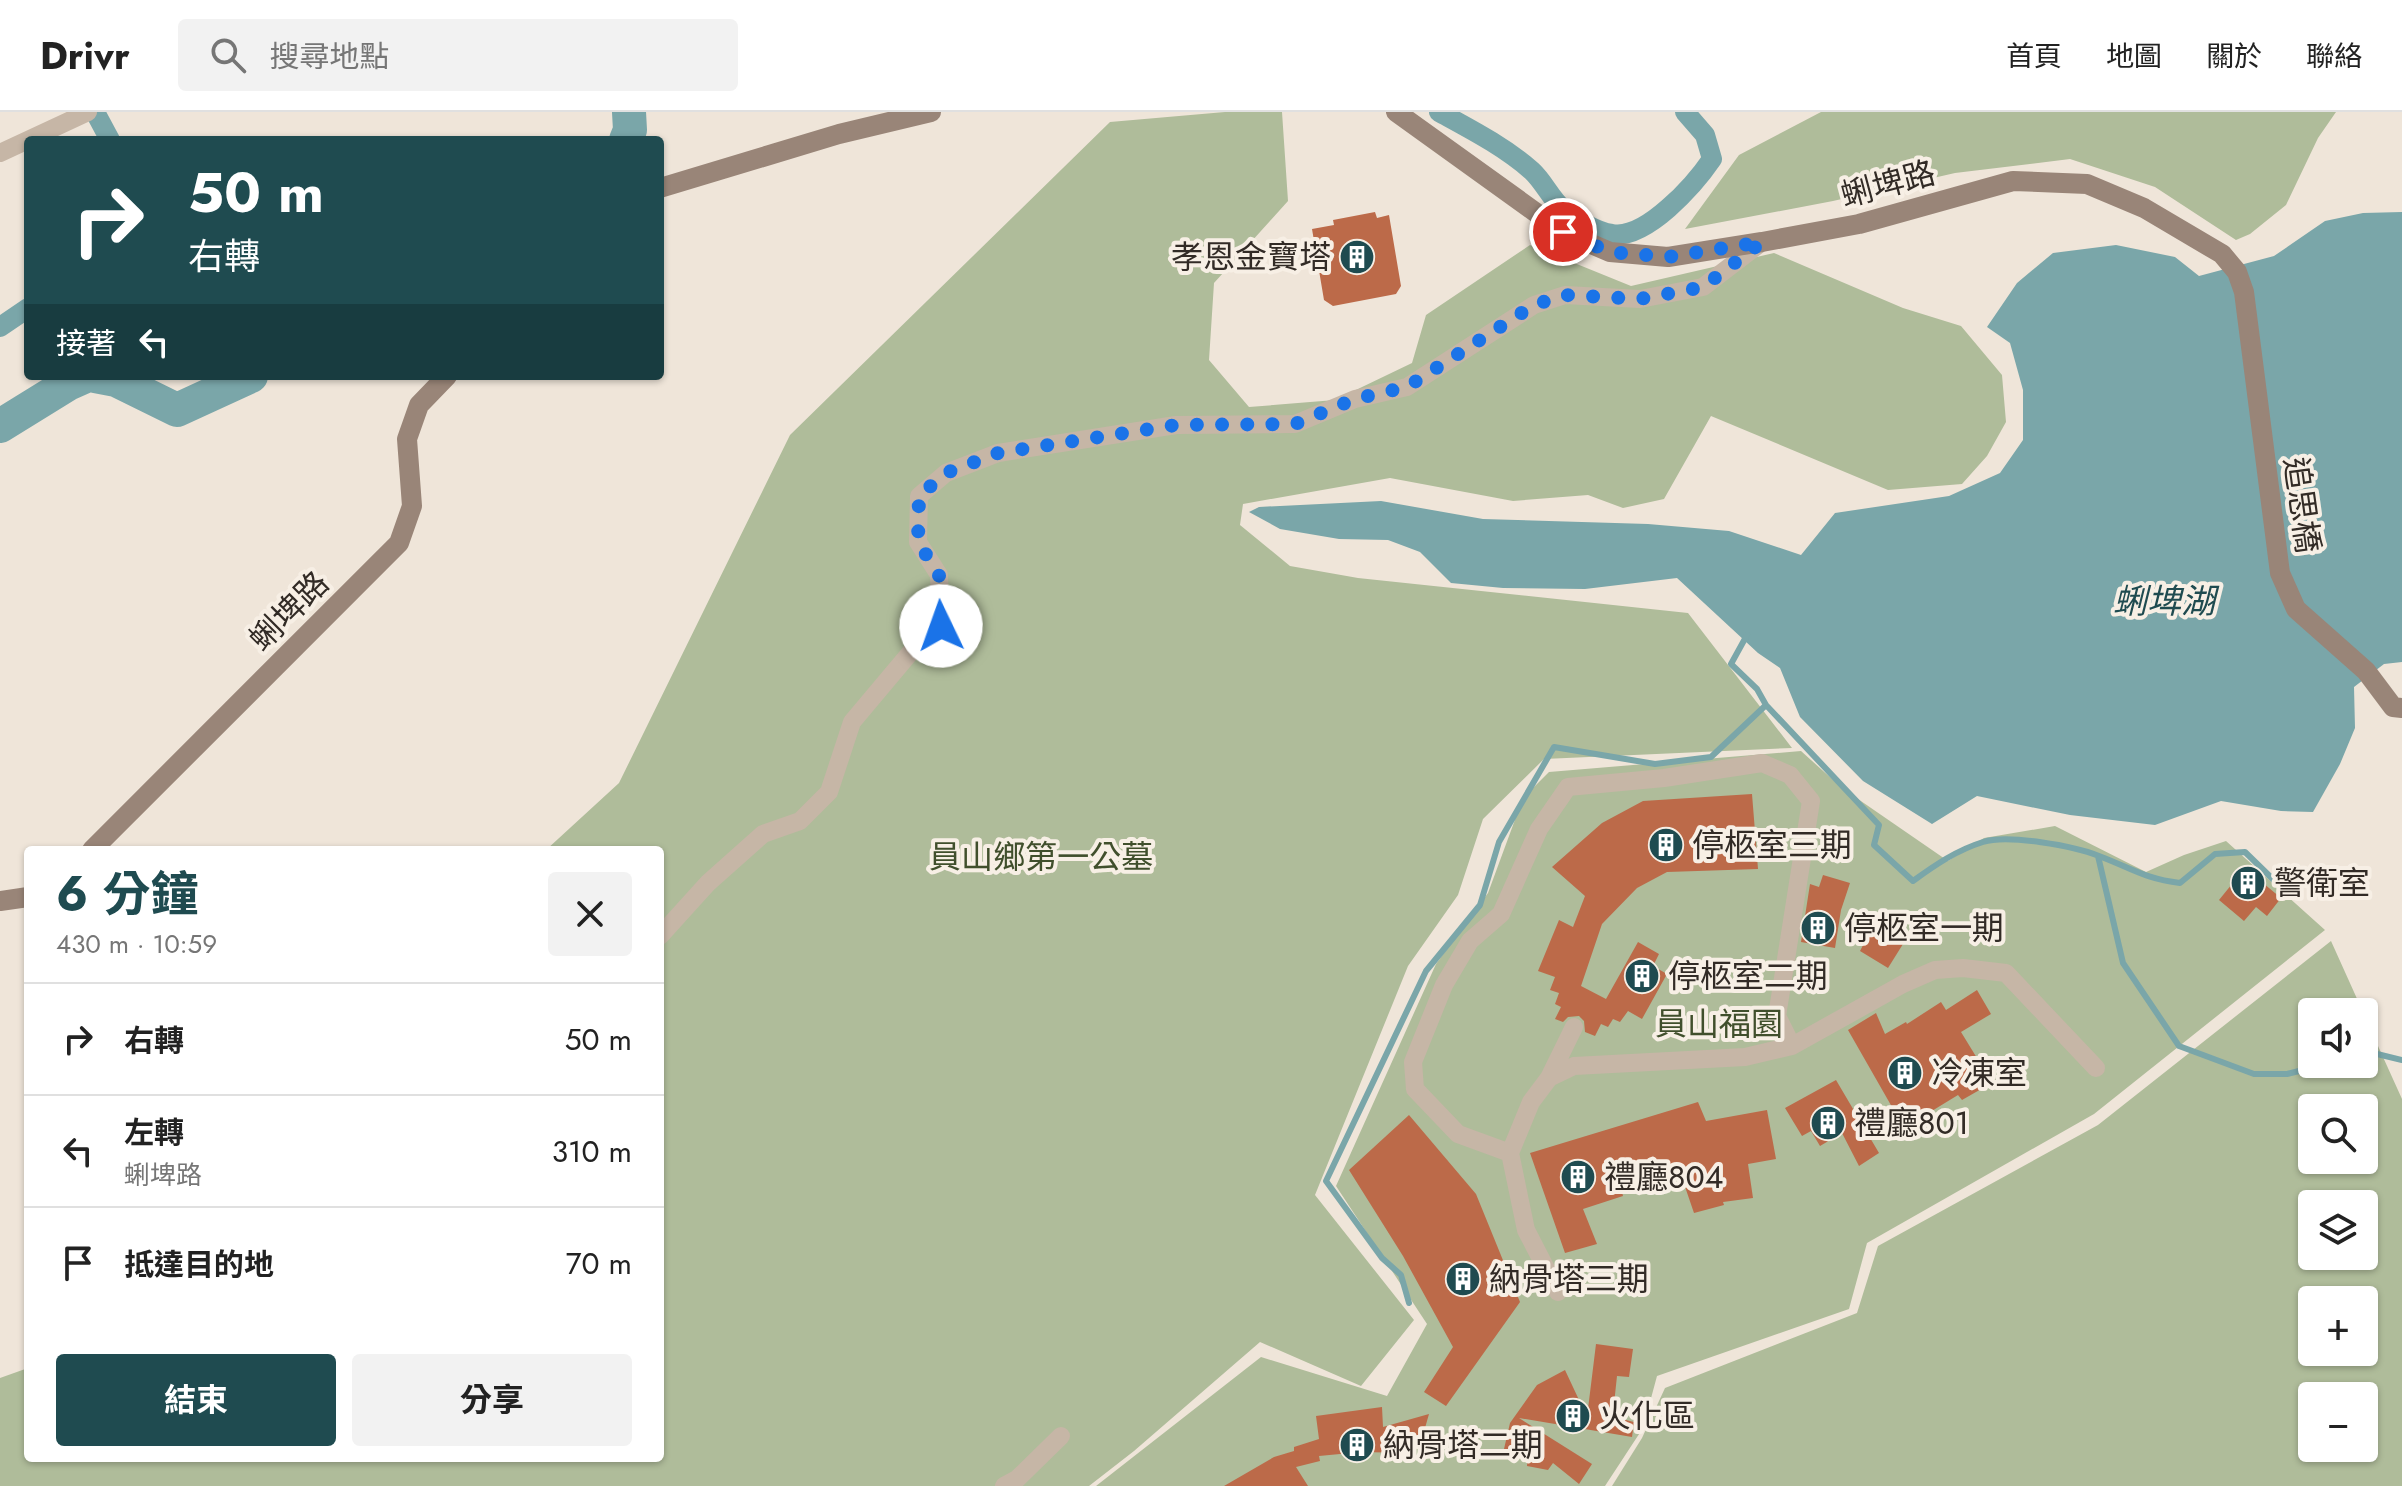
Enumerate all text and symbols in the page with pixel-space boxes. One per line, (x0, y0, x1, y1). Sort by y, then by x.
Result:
search box (178, 19, 738, 91)
text: Drivr (40, 28, 130, 83)
icon: search (206, 33, 250, 77)
text: 搜尋地點 (270, 35, 390, 78)
text: 首頁 (2006, 36, 2062, 77)
text: 地圖 (2106, 36, 2162, 77)
text: 關於 (2206, 36, 2262, 77)
text: 聯絡 (2306, 36, 2362, 77)
street label: 蜊埤路 (1836, 149, 1940, 219)
text: 50 m (188, 152, 324, 233)
icon: right (56, 168, 160, 272)
pin (1529, 198, 1597, 266)
icon: arrive (1541, 210, 1585, 254)
text: 右轉 (188, 230, 260, 282)
place label: 孝恩金寶塔 (1171, 234, 1331, 280)
building icon: 孝恩金寶塔 (1338, 238, 1376, 276)
icon: left (132, 320, 176, 364)
text: 接著 (56, 322, 116, 365)
street label: 追思橋 (2273, 454, 2331, 556)
street label: 蜊埤路 (239, 561, 339, 661)
water label: 蜊埤湖 (2113, 577, 2220, 626)
position arrow (899, 584, 983, 668)
place label: 停柩室三期 (1692, 822, 1852, 868)
building icon: 停柩室三期 (1647, 826, 1685, 864)
park label: 員山鄉第一公墓 (929, 834, 1153, 880)
text: 6 分鐘 (56, 860, 199, 929)
place label: 警衛室 (2274, 860, 2370, 906)
building icon: 警衛室 (2229, 864, 2267, 902)
button: close (548, 872, 632, 956)
place label: 停柩室一期 (1844, 905, 2004, 951)
building icon: 停柩室一期 (1799, 909, 1837, 947)
text: 430 m · 10:59 (56, 925, 217, 963)
place label: 停柩室二期 (1668, 953, 1828, 999)
building icon: 停柩室二期 (1623, 957, 1661, 995)
map controls (2298, 998, 2378, 1462)
button: sound (2298, 998, 2378, 1078)
park label: 員山福園 (1655, 1001, 1783, 1047)
icon: right (56, 1017, 100, 1061)
text: 50 m (565, 1018, 632, 1061)
text: 右轉 (124, 1019, 184, 1062)
place label: 冷凍室 (1931, 1050, 2027, 1096)
building icon: 冷凍室 (1886, 1054, 1924, 1092)
button: search (2298, 1094, 2378, 1174)
place label: 禮廳801 (1854, 1100, 1969, 1146)
building icon: 禮廳801 (1809, 1104, 1847, 1142)
text: 左轉 (124, 1111, 184, 1154)
icon: left (56, 1129, 100, 1173)
text: 310 m (552, 1130, 632, 1173)
place label: 禮廳804 (1604, 1154, 1723, 1200)
text: 蜊埤路 (124, 1156, 202, 1194)
building icon: 禮廳804 (1559, 1158, 1597, 1196)
button: layers (2298, 1190, 2378, 1270)
icon: arrive (56, 1241, 100, 1285)
text: 70 m (566, 1242, 632, 1285)
text: 抵達目的地 (124, 1243, 274, 1286)
place label: 納骨塔三期 (1489, 1256, 1649, 1302)
building icon: 納骨塔三期 (1444, 1260, 1482, 1298)
button: + (2298, 1286, 2378, 1366)
button: 結束 (56, 1354, 336, 1446)
button: 分享 (352, 1354, 632, 1446)
button: − (2298, 1382, 2378, 1462)
place label: 火化區 (1599, 1393, 1695, 1439)
building icon: 火化區 (1554, 1397, 1592, 1435)
place label: 納骨塔二期 (1383, 1422, 1543, 1468)
building icon: 納骨塔二期 (1338, 1426, 1376, 1464)

